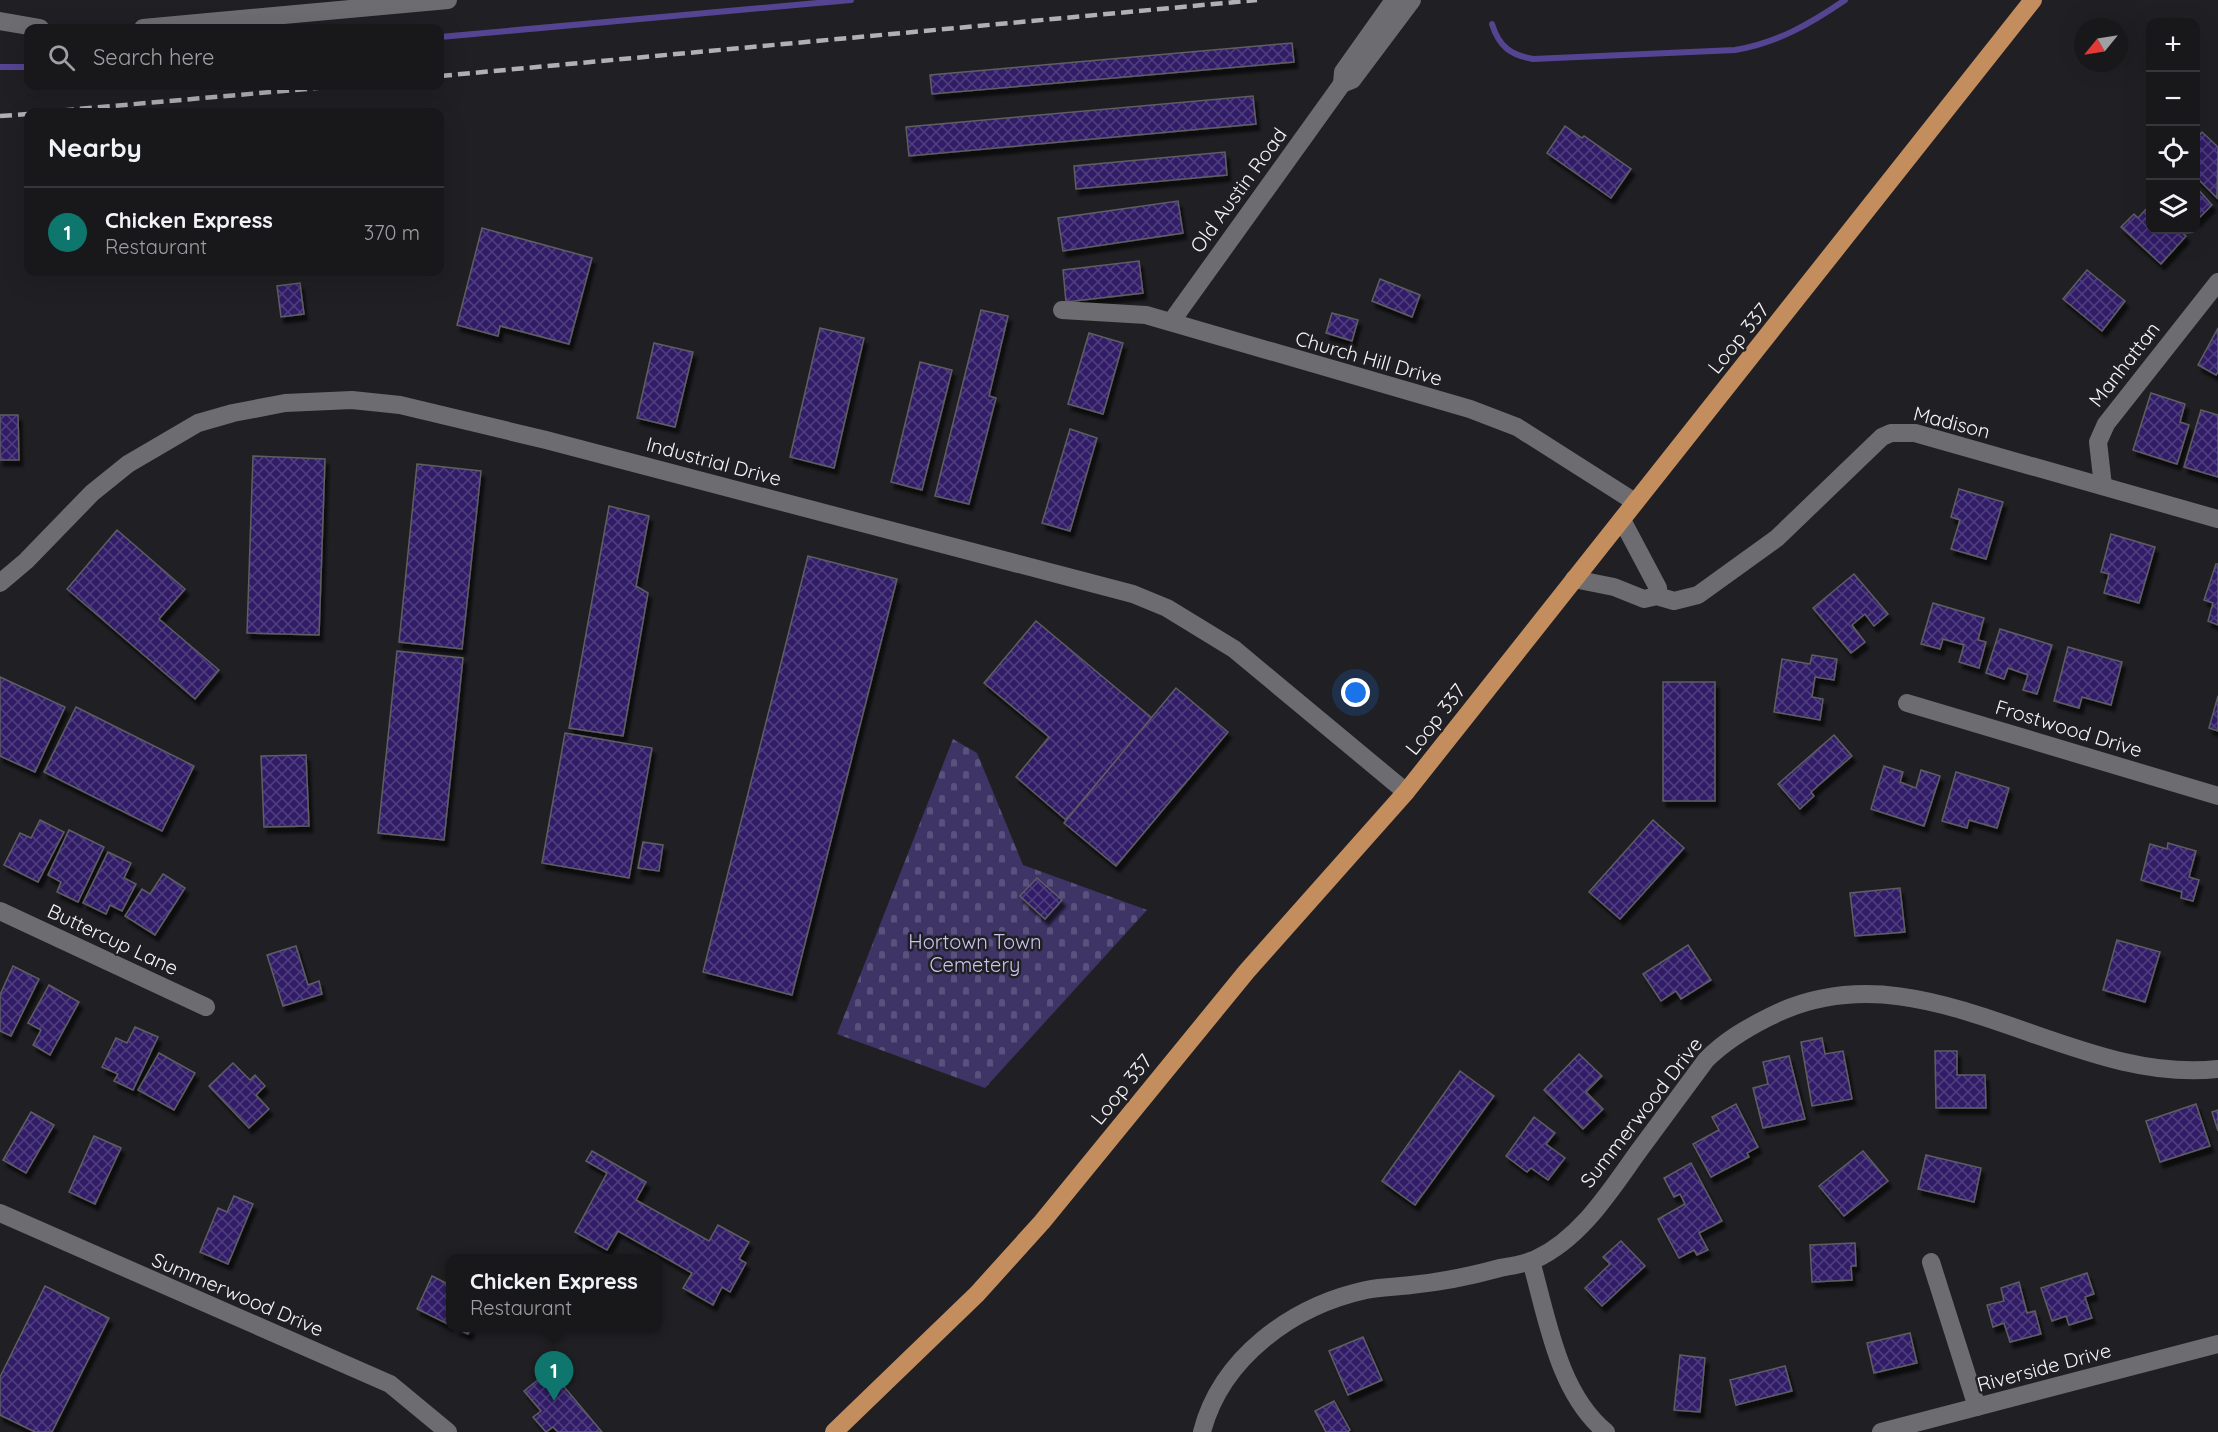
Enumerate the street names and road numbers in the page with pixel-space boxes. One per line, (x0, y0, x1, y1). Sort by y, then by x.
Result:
street label: Old Austin Road (1184, 123, 1292, 257)
street label: Loop 337 (1702, 298, 1774, 378)
street label: Manhattan (2083, 317, 2165, 411)
street label: Church Hill Drive (1293, 325, 1445, 391)
street label: Madison (1911, 400, 1993, 444)
street label: Industrial Drive (644, 431, 784, 491)
street label: Loop 337 (1399, 678, 1471, 760)
street label: Frostwood Drive (1992, 694, 2146, 762)
street label: Buttercup Lane (44, 898, 182, 980)
street label: Summerwood Drive (1574, 1032, 1708, 1192)
street label: Loop 337 (1085, 1049, 1157, 1129)
street label: Summerwood Drive (148, 1247, 328, 1341)
street label: Riverside Drive (1974, 1337, 2114, 1397)

